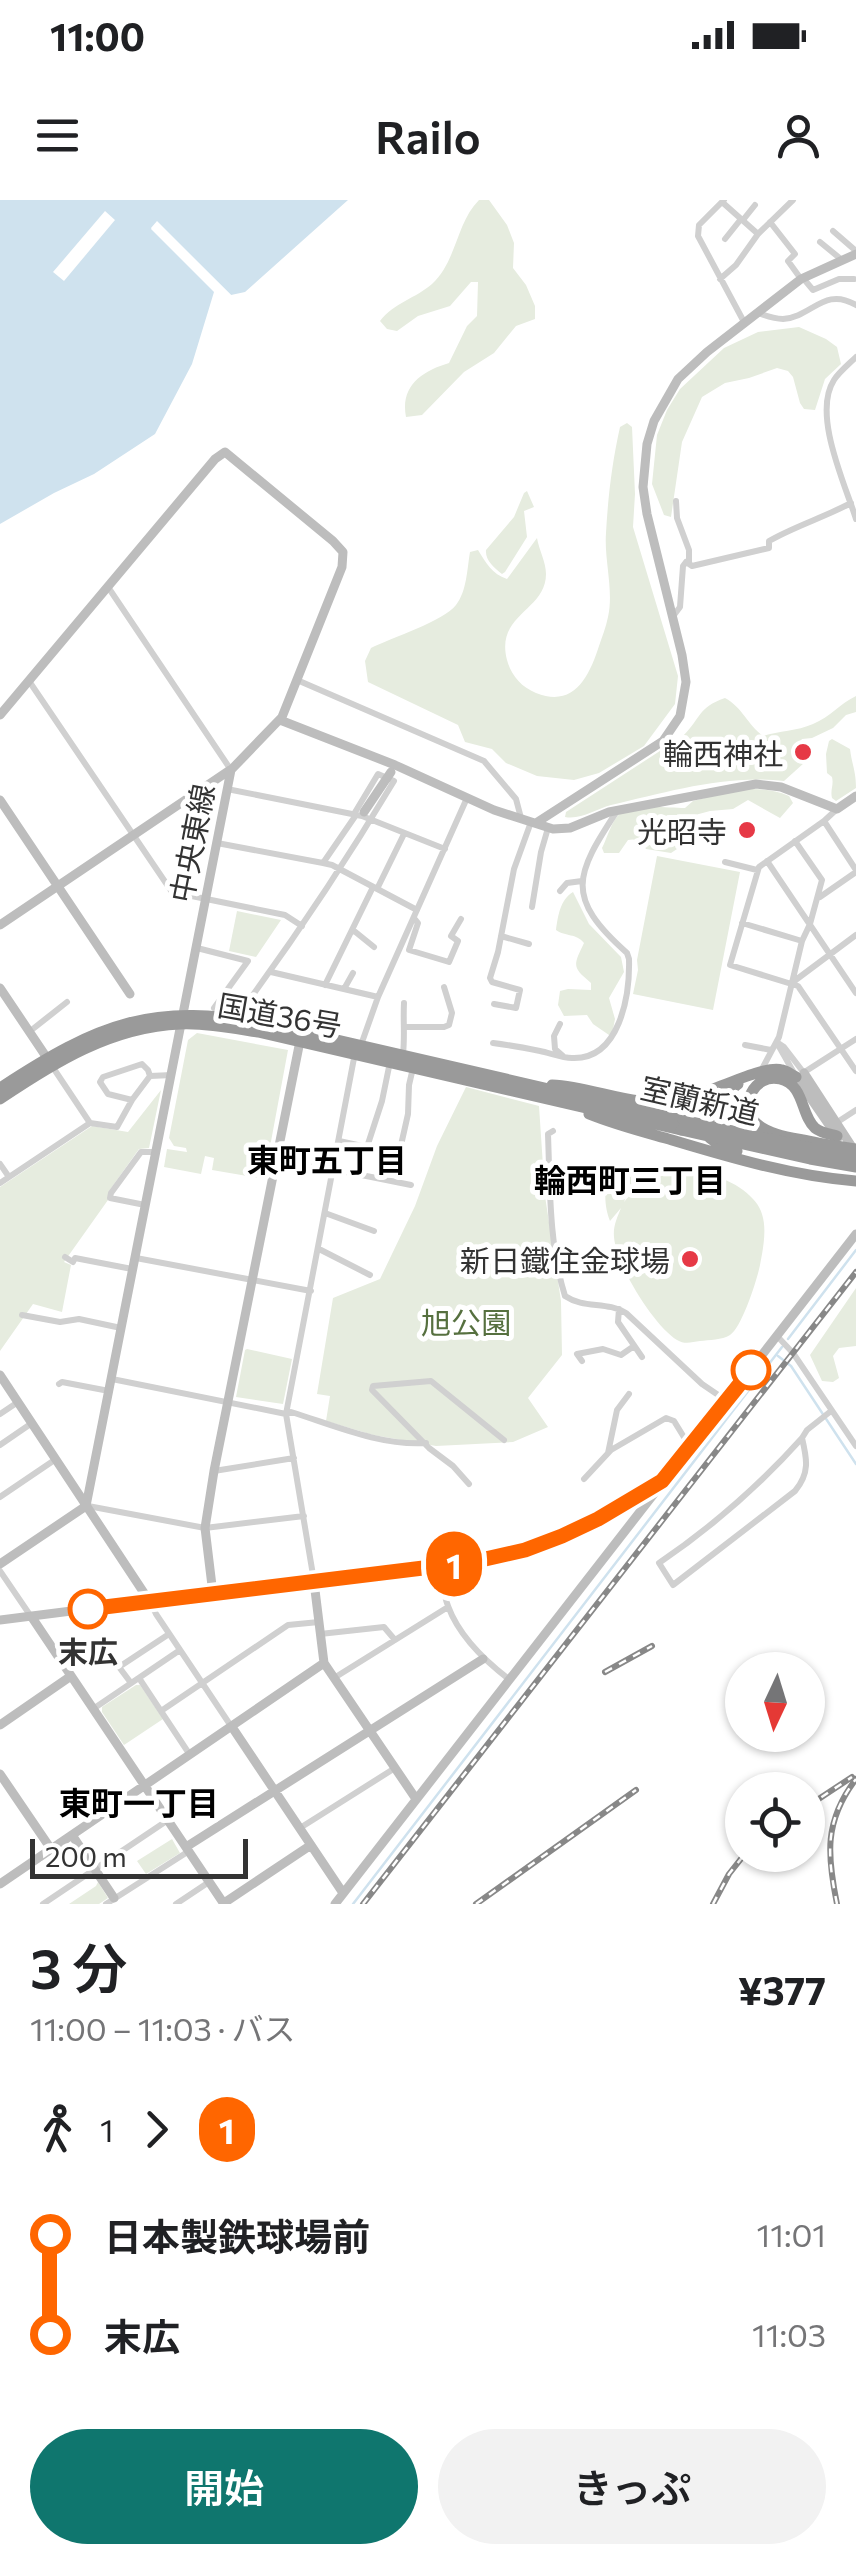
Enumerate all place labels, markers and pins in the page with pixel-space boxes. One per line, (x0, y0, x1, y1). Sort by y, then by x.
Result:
place label: 輪西神社 (663, 734, 783, 771)
marker: 輪西神社 (792, 741, 814, 763)
place label: 光昭寺 (637, 812, 727, 849)
marker: 光昭寺 (736, 819, 758, 841)
place label: 新日鐵住金球場 (460, 1241, 670, 1278)
marker: 新日鐵住金球場 (679, 1248, 701, 1270)
unlabelled marker (732, 1351, 770, 1389)
marker: 末広 (69, 1590, 107, 1628)
place label: 末広 (58, 1632, 118, 1669)

